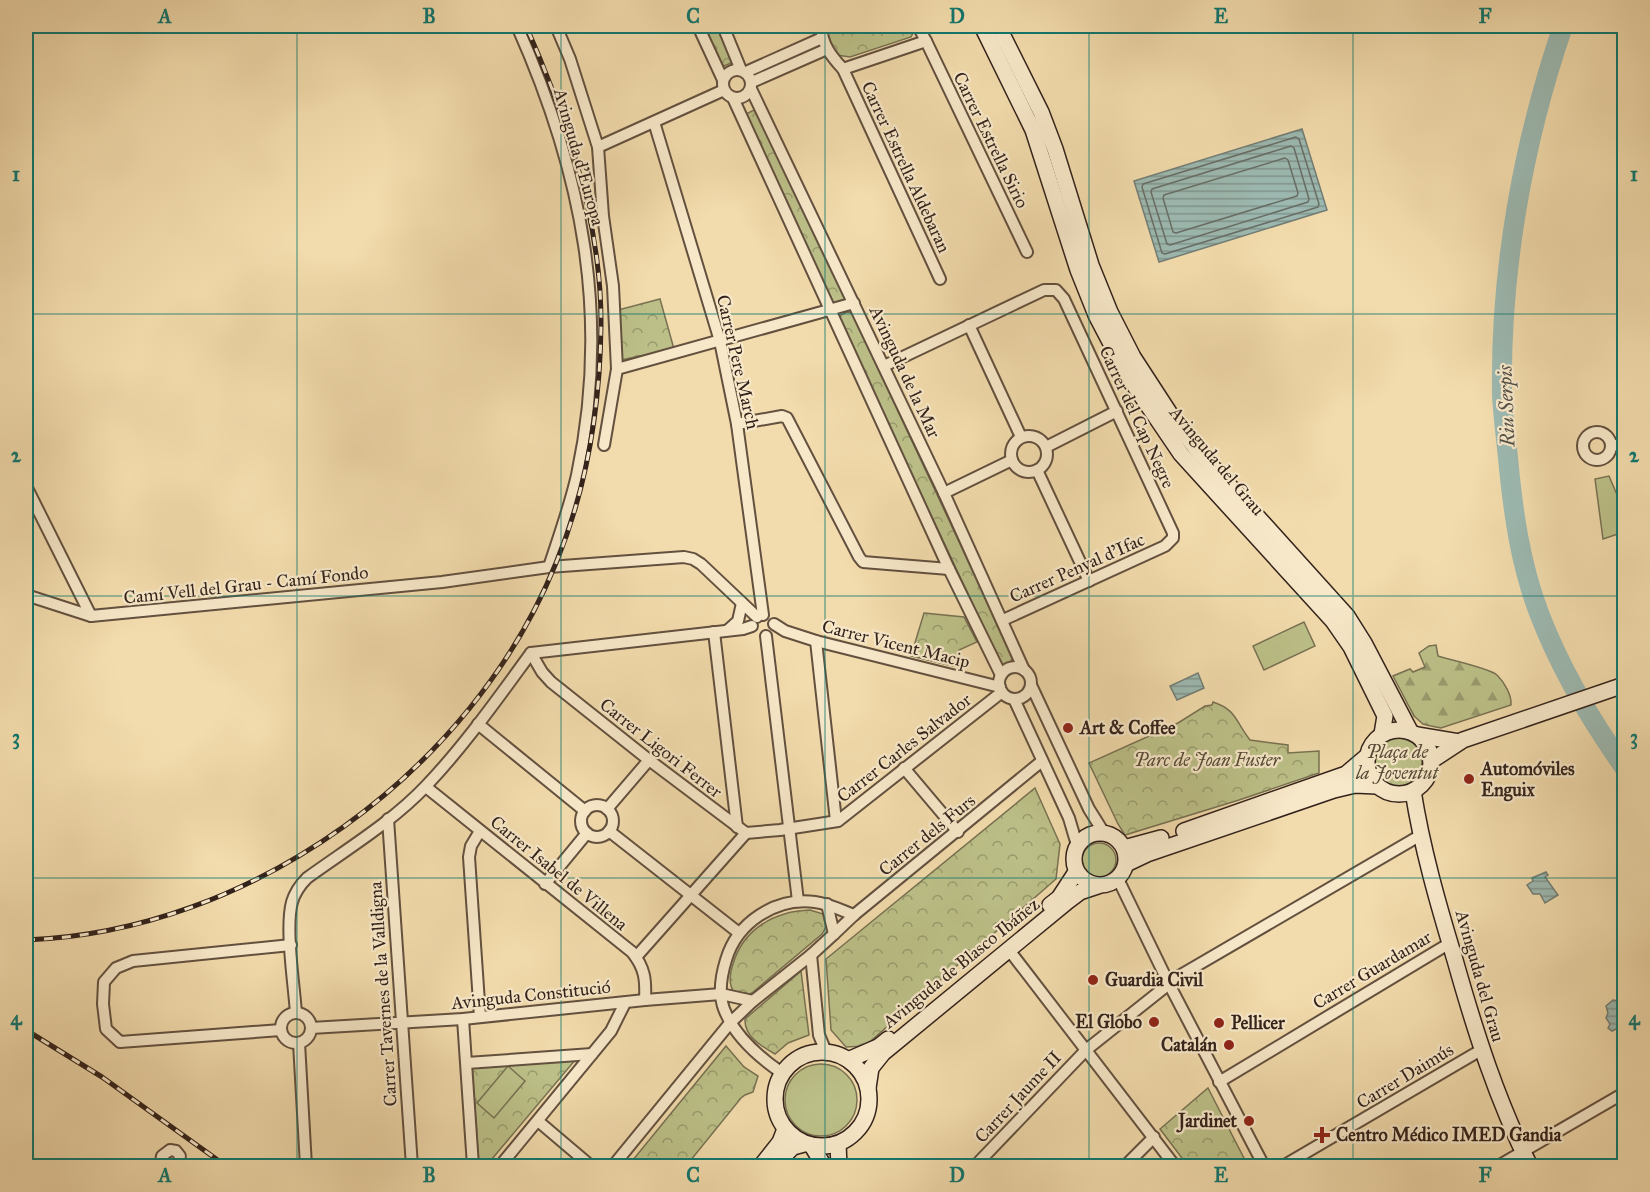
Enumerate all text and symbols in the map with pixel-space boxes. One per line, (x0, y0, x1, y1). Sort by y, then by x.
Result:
text: A (156, 4, 172, 28)
text: B (422, 4, 436, 28)
text: C (686, 4, 700, 28)
text: D (949, 4, 965, 28)
text: E (1214, 4, 1229, 28)
text: F (1478, 4, 1492, 28)
street label: Carrer Estrella Sirio (949, 68, 1033, 212)
street label: Carrer Estrella Aldebaran (857, 78, 955, 256)
street label: Avinguda d'Europa (548, 85, 609, 229)
text: 1 (12, 162, 20, 186)
text: 1 (1630, 162, 1638, 186)
street label: Carrer Pere March (712, 293, 764, 431)
street label: Avinguda de la Mar (863, 302, 945, 442)
street label: Carrer del Cap Negre (1093, 342, 1180, 492)
water label: Riu Serpis (1493, 364, 1520, 448)
street label: Avinguda del Grau (1163, 401, 1269, 521)
text: 2 (11, 443, 22, 467)
text: 2 (1629, 443, 1640, 467)
street label: Carrer Penyal d'Ifac (1006, 528, 1148, 608)
street label: Camí Vell del Grau - Camí Fondo (122, 561, 370, 609)
street label: Carrer Vicent Macip (820, 615, 972, 673)
street label: Carrer Carles Salvador (832, 689, 976, 807)
street label: Carrer Ligori Ferrer (595, 693, 727, 804)
place label: Art & Coffee (1079, 717, 1176, 739)
marker: Art & Coffee (1061, 721, 1075, 735)
text: 3 (12, 725, 20, 750)
text: 3 (1630, 725, 1638, 750)
park label: Plaça de la Joventut (1355, 741, 1439, 784)
park label: Parc de Joan Fuster (1134, 749, 1281, 771)
place label: Automóviles Enguix (1480, 758, 1575, 802)
marker: Automóviles Enguix (1462, 772, 1476, 786)
street label: Carrer dels Furs (874, 789, 980, 881)
street label: Carrer Isabel de Villena (486, 811, 632, 935)
street label: Carrer Tavernes de la Valldigna (364, 880, 403, 1107)
street label: Avinguda de Blasco Ibáñez (877, 893, 1044, 1034)
street label: Avinguda del Grau (1449, 907, 1509, 1045)
street label: Carrer Guardamar (1309, 926, 1436, 1014)
place label: Guardia Civil (1105, 969, 1204, 991)
marker: Guardia Civil (1086, 973, 1100, 987)
street label: Avinguda Constitució (449, 976, 612, 1015)
text: 4 (10, 1006, 22, 1031)
text: 4 (1628, 1006, 1640, 1031)
place label: El Globo (1075, 1011, 1142, 1033)
place label: Pellicer (1231, 1012, 1286, 1034)
marker: El Globo (1147, 1015, 1161, 1029)
marker: Pellicer (1212, 1016, 1226, 1030)
place label: Catalán (1161, 1034, 1217, 1056)
marker: Catalán (1222, 1038, 1236, 1052)
street label: Carrer Daimús (1352, 1038, 1458, 1114)
street label: Carrer Jaume II (970, 1046, 1067, 1148)
place label: Jardinet (1176, 1110, 1238, 1133)
marker: Jardinet (1242, 1114, 1256, 1128)
place label: Centro Médico IMED Gandia (1336, 1124, 1562, 1146)
marker: Centro Médico IMED Gandia (1313, 1126, 1331, 1144)
text: A (156, 1163, 172, 1187)
text: B (422, 1163, 436, 1187)
text: C (686, 1163, 700, 1187)
text: D (949, 1163, 965, 1187)
text: E (1214, 1163, 1229, 1187)
text: F (1478, 1163, 1492, 1187)

